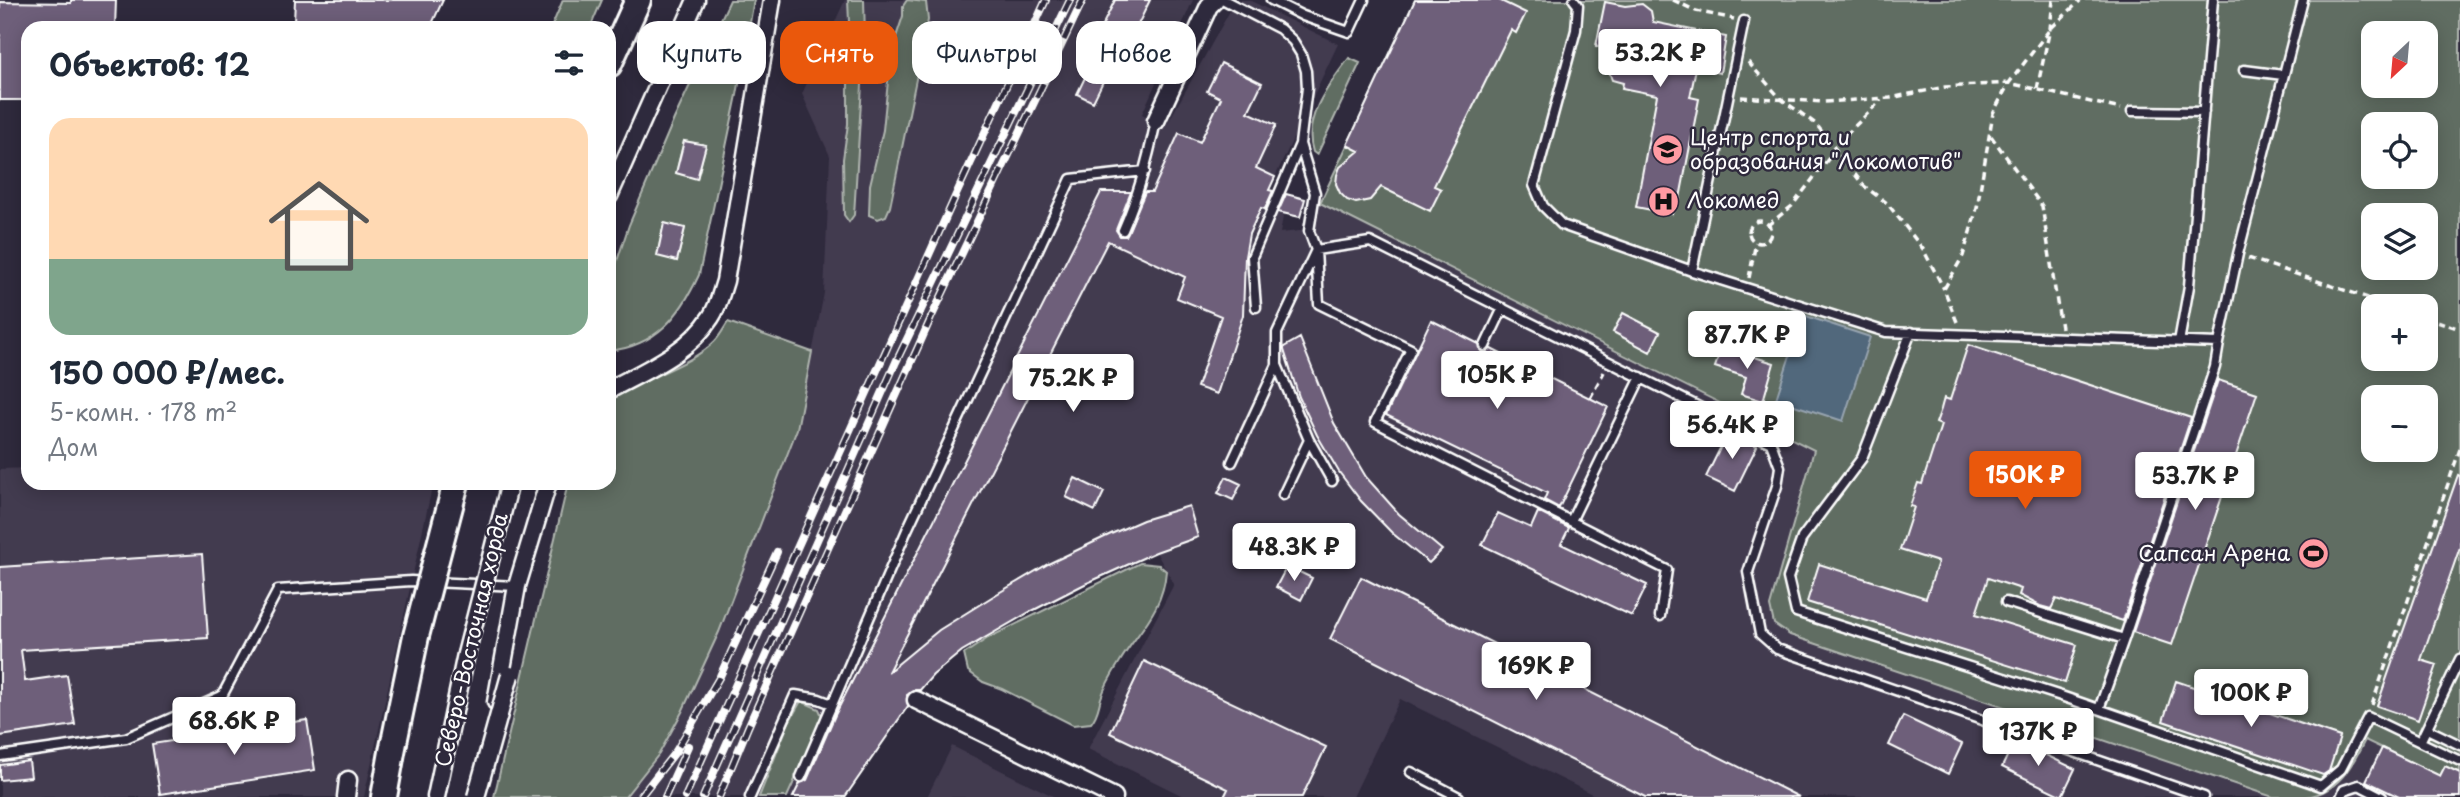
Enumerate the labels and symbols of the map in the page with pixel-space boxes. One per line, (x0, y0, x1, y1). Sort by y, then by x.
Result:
north arrow (2361, 21, 2438, 98)
pin: 53.2K ₽ (1595, 29, 1725, 89)
place label: Центр спорта и образования "Локомотив" (1690, 120, 1961, 176)
school or university icon: Центр спорта и образования "Локомотив" (1650, 133, 1684, 167)
place label: Локомед (1687, 183, 1779, 215)
hospital icon: Локомед (1647, 184, 1681, 218)
pin: 87.7K ₽ (1682, 312, 1812, 371)
pin: 105K ₽ (1440, 352, 1554, 411)
pin: 75.2K ₽ (1008, 354, 1138, 414)
pin: 56.4K ₽ (1667, 402, 1797, 461)
pin: 150K ₽ (1968, 452, 2082, 511)
pin: 53.7K ₽ (2130, 452, 2260, 512)
street label: Северо-Восточная хорда (425, 509, 515, 770)
pin: 48.3K ₽ (1229, 524, 1359, 583)
place label: Сапсан Арена (2138, 536, 2290, 568)
sports icon: Сапсан Арена (2296, 537, 2330, 571)
pin: 169K ₽ (1479, 642, 1593, 702)
pin: 100K ₽ (2194, 670, 2308, 729)
pin: 68.6K ₽ (169, 698, 299, 757)
pin: 137K ₽ (1981, 708, 2095, 768)

